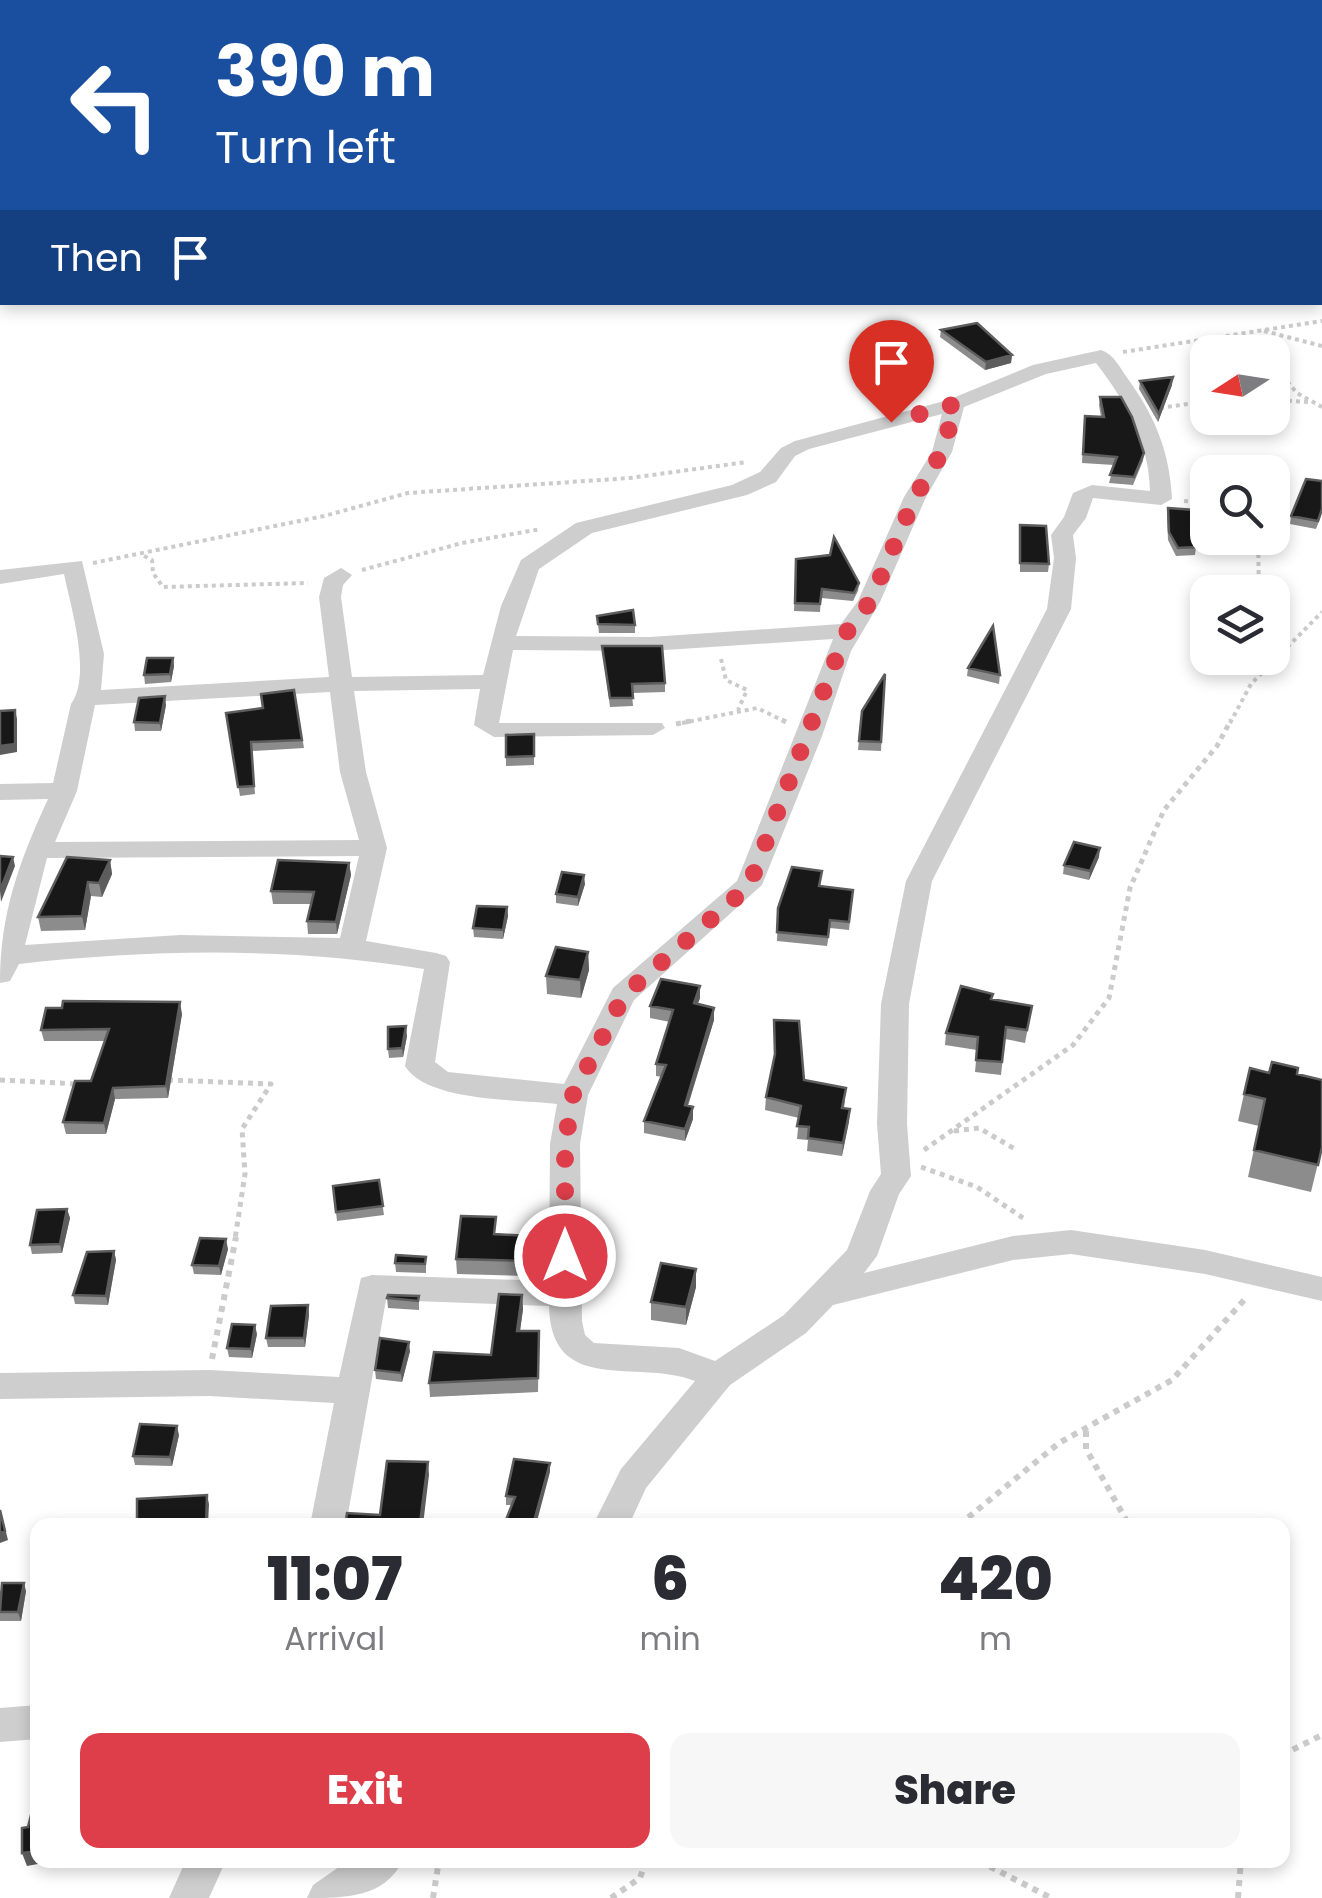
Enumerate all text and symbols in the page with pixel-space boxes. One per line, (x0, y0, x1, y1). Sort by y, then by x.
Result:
text: 390 m (215, 22, 435, 121)
icon: left (50, 40, 180, 170)
text: Turn left (215, 116, 396, 179)
icon: arrive (163, 230, 218, 285)
text: Then (50, 231, 143, 284)
pin (849, 320, 934, 423)
icon: arrive (864, 335, 919, 390)
north arrow (1190, 335, 1290, 435)
map controls (1190, 335, 1290, 675)
button: search (1190, 455, 1290, 555)
button: layers (1190, 575, 1290, 675)
position arrow (513, 1204, 617, 1308)
text: 11:07 (267, 1537, 402, 1621)
text: 6 (651, 1537, 689, 1621)
text: 420 (938, 1537, 1053, 1621)
text: Arrival (284, 1616, 385, 1661)
text: min (640, 1616, 701, 1661)
text: m (979, 1616, 1012, 1661)
button: Exit (80, 1733, 650, 1848)
button: Share (670, 1733, 1240, 1848)

